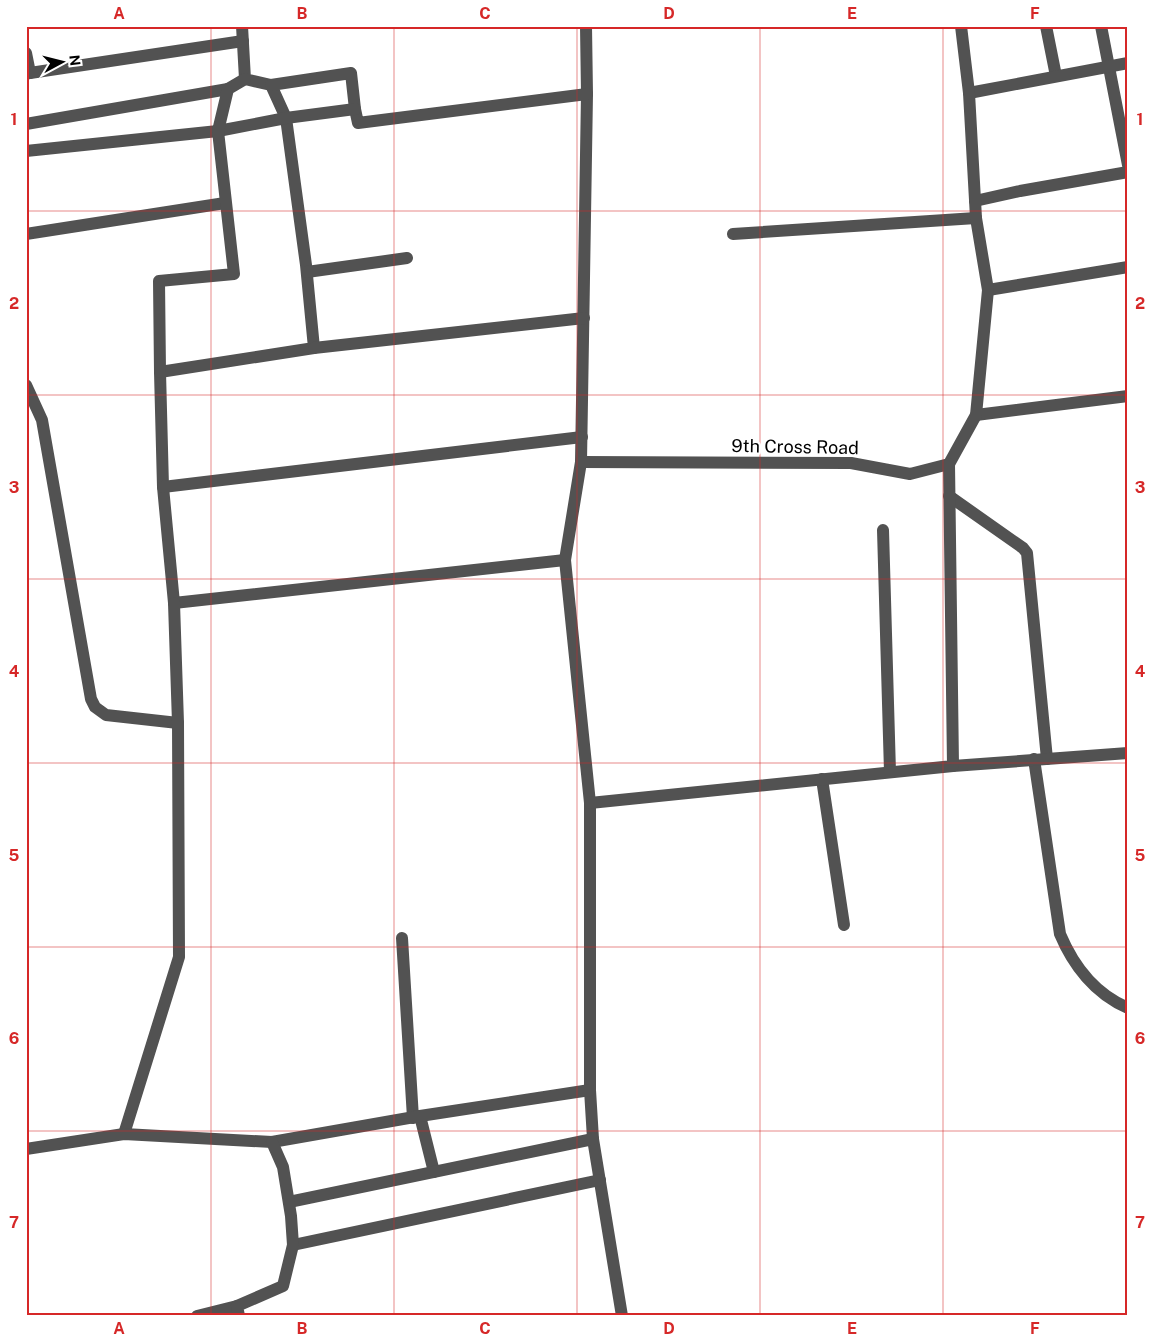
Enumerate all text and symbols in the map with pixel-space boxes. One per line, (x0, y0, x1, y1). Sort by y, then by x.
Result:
text: A (113, 4, 125, 23)
text: B (297, 4, 308, 23)
text: C (479, 4, 491, 23)
text: D (663, 4, 675, 23)
text: E (847, 4, 857, 23)
text: F (1030, 4, 1040, 23)
north arrow (38, 38, 88, 88)
text: N (66, 54, 84, 67)
text: 1 (11, 110, 17, 129)
text: 1 (1137, 110, 1143, 129)
text: 2 (9, 294, 19, 313)
text: 2 (1135, 294, 1145, 313)
street label: 9th Cross Road (731, 435, 859, 458)
text: 3 (9, 478, 19, 497)
text: 3 (1135, 478, 1145, 497)
text: 4 (9, 662, 20, 681)
text: 4 (1135, 662, 1146, 681)
text: 5 (9, 846, 20, 865)
text: 5 (1135, 846, 1146, 865)
text: 6 (9, 1029, 19, 1048)
text: 6 (1135, 1029, 1145, 1048)
text: 7 (9, 1213, 19, 1232)
text: 7 (1135, 1213, 1145, 1232)
text: A (113, 1319, 125, 1338)
text: B (297, 1319, 308, 1338)
text: C (479, 1319, 491, 1338)
text: D (663, 1319, 675, 1338)
text: E (847, 1319, 857, 1338)
text: F (1030, 1319, 1040, 1338)

